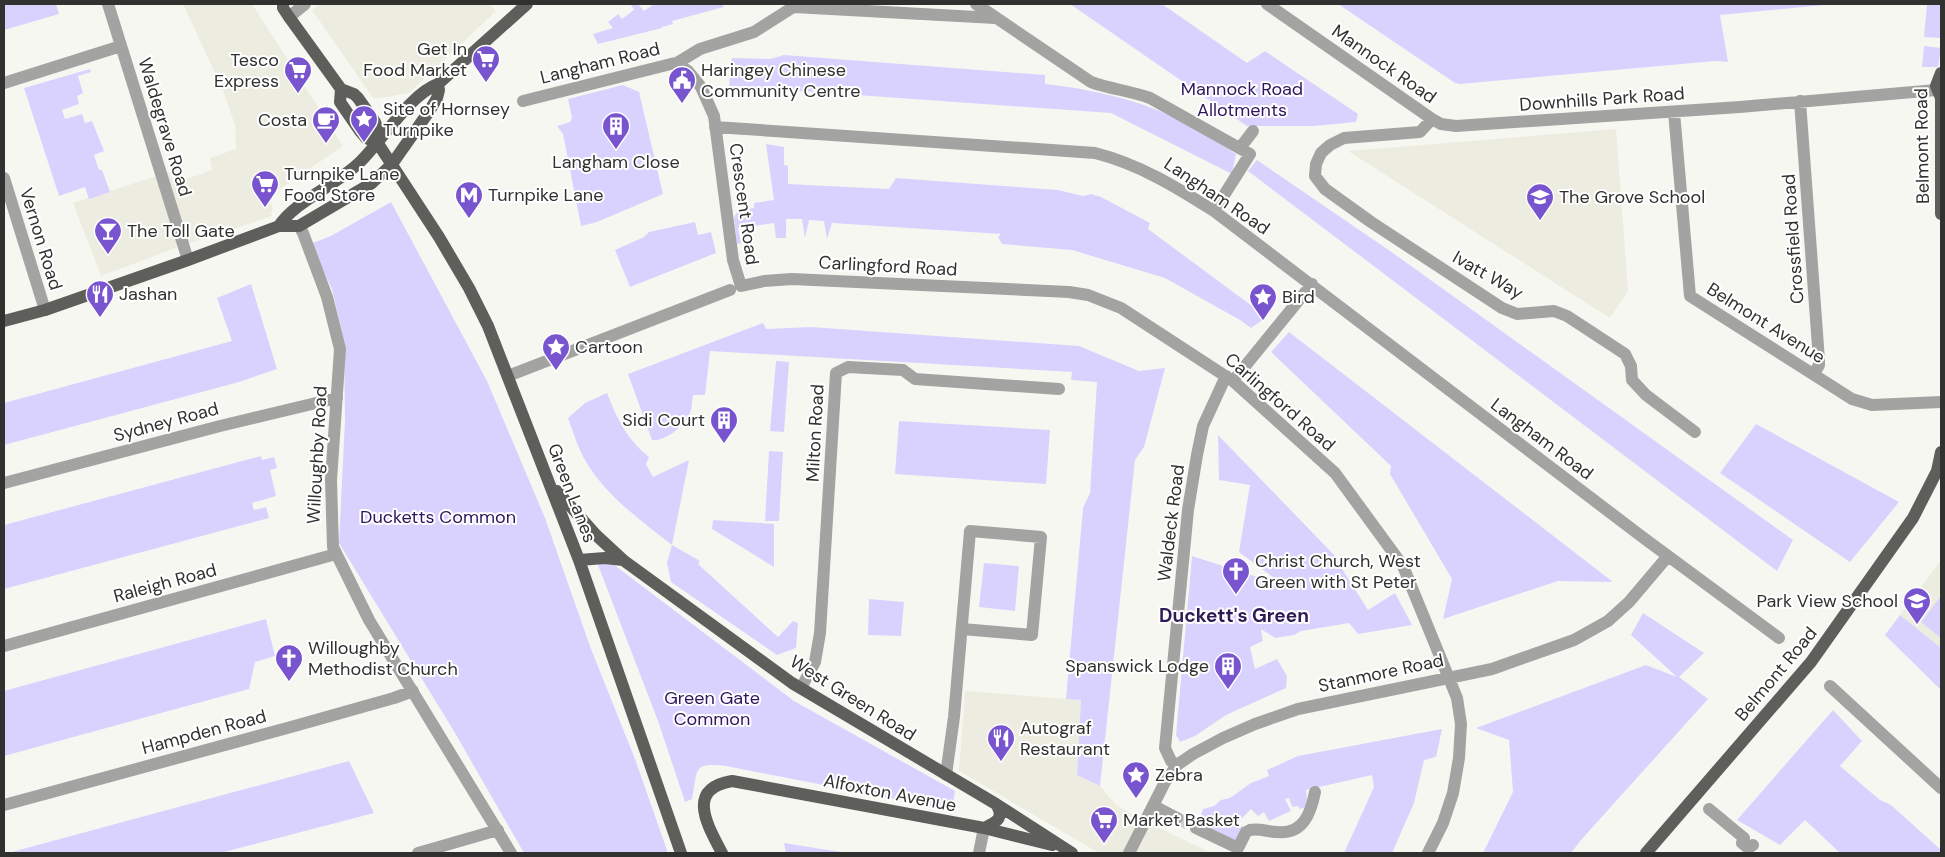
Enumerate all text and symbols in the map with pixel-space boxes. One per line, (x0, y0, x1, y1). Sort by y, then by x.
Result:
street label: Mannock Road (1327, 19, 1441, 109)
place label: Get In Food Market (363, 37, 467, 82)
street label: Langham Road (538, 37, 662, 89)
supermarket icon: Get In Food Market (471, 44, 501, 83)
place label: Tesco Express (214, 48, 279, 93)
street label: Waldegrave Road (132, 55, 198, 199)
supermarket icon: Tesco Express (283, 55, 313, 94)
place label: Haringey Chinese Community Centre (701, 58, 861, 103)
public building icon: Haringey Chinese Community Centre (667, 65, 697, 104)
park label: Mannock Road Allotments (1181, 77, 1303, 122)
street label: Downhills Park Road (1519, 81, 1685, 117)
street label: Belmont Road (1909, 88, 1935, 204)
place label: Site of Hornsey Turnpike (383, 97, 510, 142)
place icon: Site of Hornsey Turnpike (349, 104, 379, 143)
cafe icon: Costa (311, 105, 341, 144)
place label: Costa (258, 108, 307, 132)
building icon: Langham Close (601, 111, 631, 150)
street label: Crescent Road (724, 141, 764, 267)
place label: Langham Close (552, 150, 680, 174)
street label: Langham Road (1159, 152, 1275, 240)
place label: Turnpike Lane Food Store (284, 162, 399, 207)
supermarket icon: Turnpike Lane Food Store (250, 169, 280, 208)
street label: Crossfield Road (1776, 173, 1810, 305)
metro station icon: Turnpike Lane (454, 180, 484, 219)
school or university icon: The Grove School (1525, 182, 1555, 221)
place label: Turnpike Lane (488, 183, 603, 207)
street label: Vernon Road (14, 185, 68, 293)
place label: The Grove School (1559, 185, 1705, 209)
bar icon: The Toll Gate (93, 216, 123, 255)
place label: The Toll Gate (127, 219, 235, 243)
street label: Ivatt Way (1448, 245, 1528, 305)
street label: Carlingford Road (818, 250, 958, 282)
street label: Belmont Avenue (1702, 277, 1830, 369)
restaurant icon: Jashan (85, 279, 115, 318)
place label: Jashan (119, 282, 177, 306)
place icon: Bird (1248, 282, 1278, 321)
place label: Bird (1282, 285, 1315, 309)
place icon: Cartoon (541, 332, 571, 371)
place label: Cartoon (575, 335, 643, 359)
street label: Carlingford Road (1220, 347, 1340, 457)
street label: Milton Road (800, 383, 830, 483)
street label: Willoughby Road (301, 385, 333, 525)
street label: Langham Road (1486, 393, 1598, 485)
street label: Sydney Road (111, 396, 221, 448)
building icon: Sidi Court (709, 405, 739, 444)
place label: Sidi Court (622, 408, 705, 432)
street label: Green Lanes (542, 440, 602, 546)
street label: Waldeck Road (1152, 463, 1190, 583)
park label: Ducketts Common (360, 505, 516, 529)
place label: Christ Church, West Green with St Peter (1255, 549, 1421, 594)
church icon: Christ Church, West Green with St Peter (1221, 556, 1251, 595)
street label: Raleigh Road (111, 558, 219, 608)
school or university icon: Park View School (1902, 586, 1932, 625)
place label: Park View School (1756, 589, 1898, 613)
district label: Duckett's Green (1159, 603, 1309, 628)
street label: Belmont Road (1730, 622, 1822, 726)
place label: Willoughby Methodist Church (308, 636, 458, 681)
church icon: Willoughby Methodist Church (274, 643, 304, 682)
street label: Stanmore Road (1316, 648, 1446, 698)
street label: West Green Road (785, 649, 921, 747)
building icon: Spanswick Lodge (1213, 651, 1243, 690)
place label: Spanswick Lodge (1065, 654, 1209, 678)
park label: Green Gate Common (664, 686, 760, 731)
street label: Hampden Road (139, 704, 269, 760)
place label: Autograf Restaurant (1020, 716, 1110, 761)
restaurant icon: Autograf Restaurant (986, 723, 1016, 762)
place icon: Zebra (1121, 760, 1151, 799)
place label: Zebra (1155, 763, 1203, 787)
street label: Alfoxton Avenue (822, 768, 958, 818)
supermarket icon: Market Basket (1089, 805, 1119, 844)
place label: Market Basket (1123, 808, 1240, 832)

